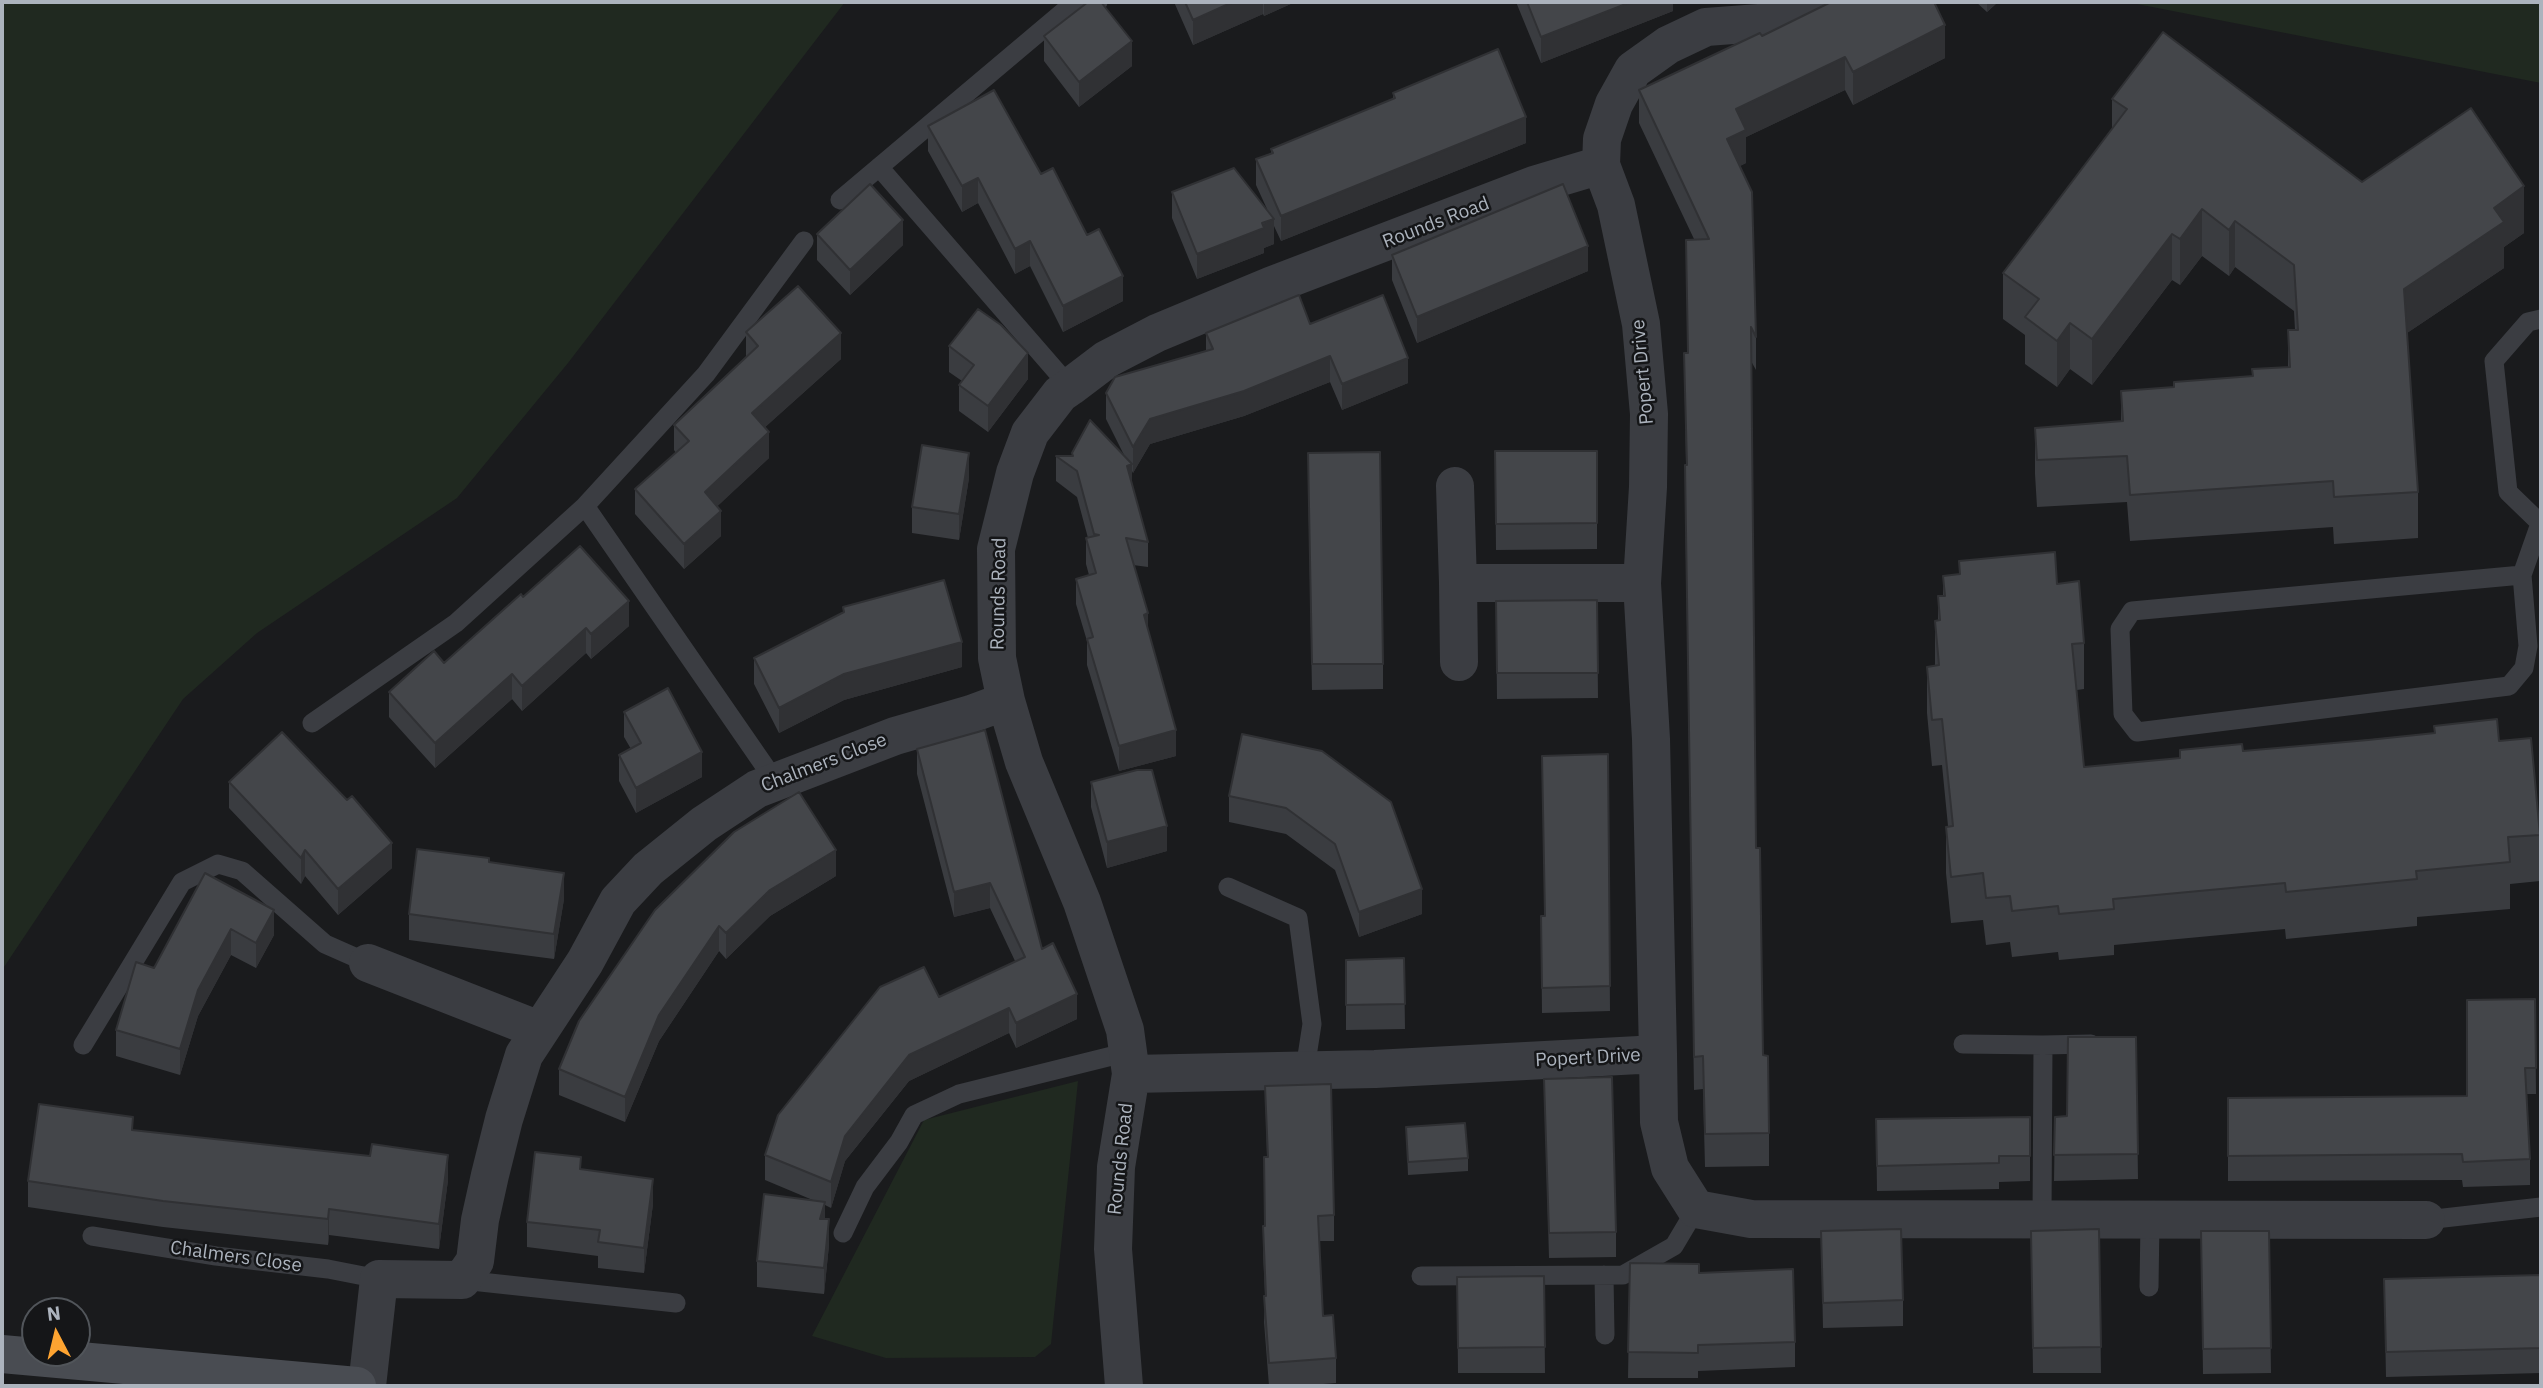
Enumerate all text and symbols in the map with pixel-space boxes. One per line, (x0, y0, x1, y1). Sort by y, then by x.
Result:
street label: Rounds Road (1379, 192, 1493, 254)
street label: Popert Drive (1627, 318, 1659, 426)
street label: Rounds Road (987, 538, 1011, 650)
street label: Chalmers Close (758, 729, 890, 797)
street label: Popert Drive (1535, 1044, 1641, 1072)
street label: Rounds Road (1104, 1102, 1138, 1216)
street label: Chalmers Close (169, 1236, 303, 1278)
north arrow (21, 1297, 91, 1367)
text: N (45, 1300, 62, 1326)

